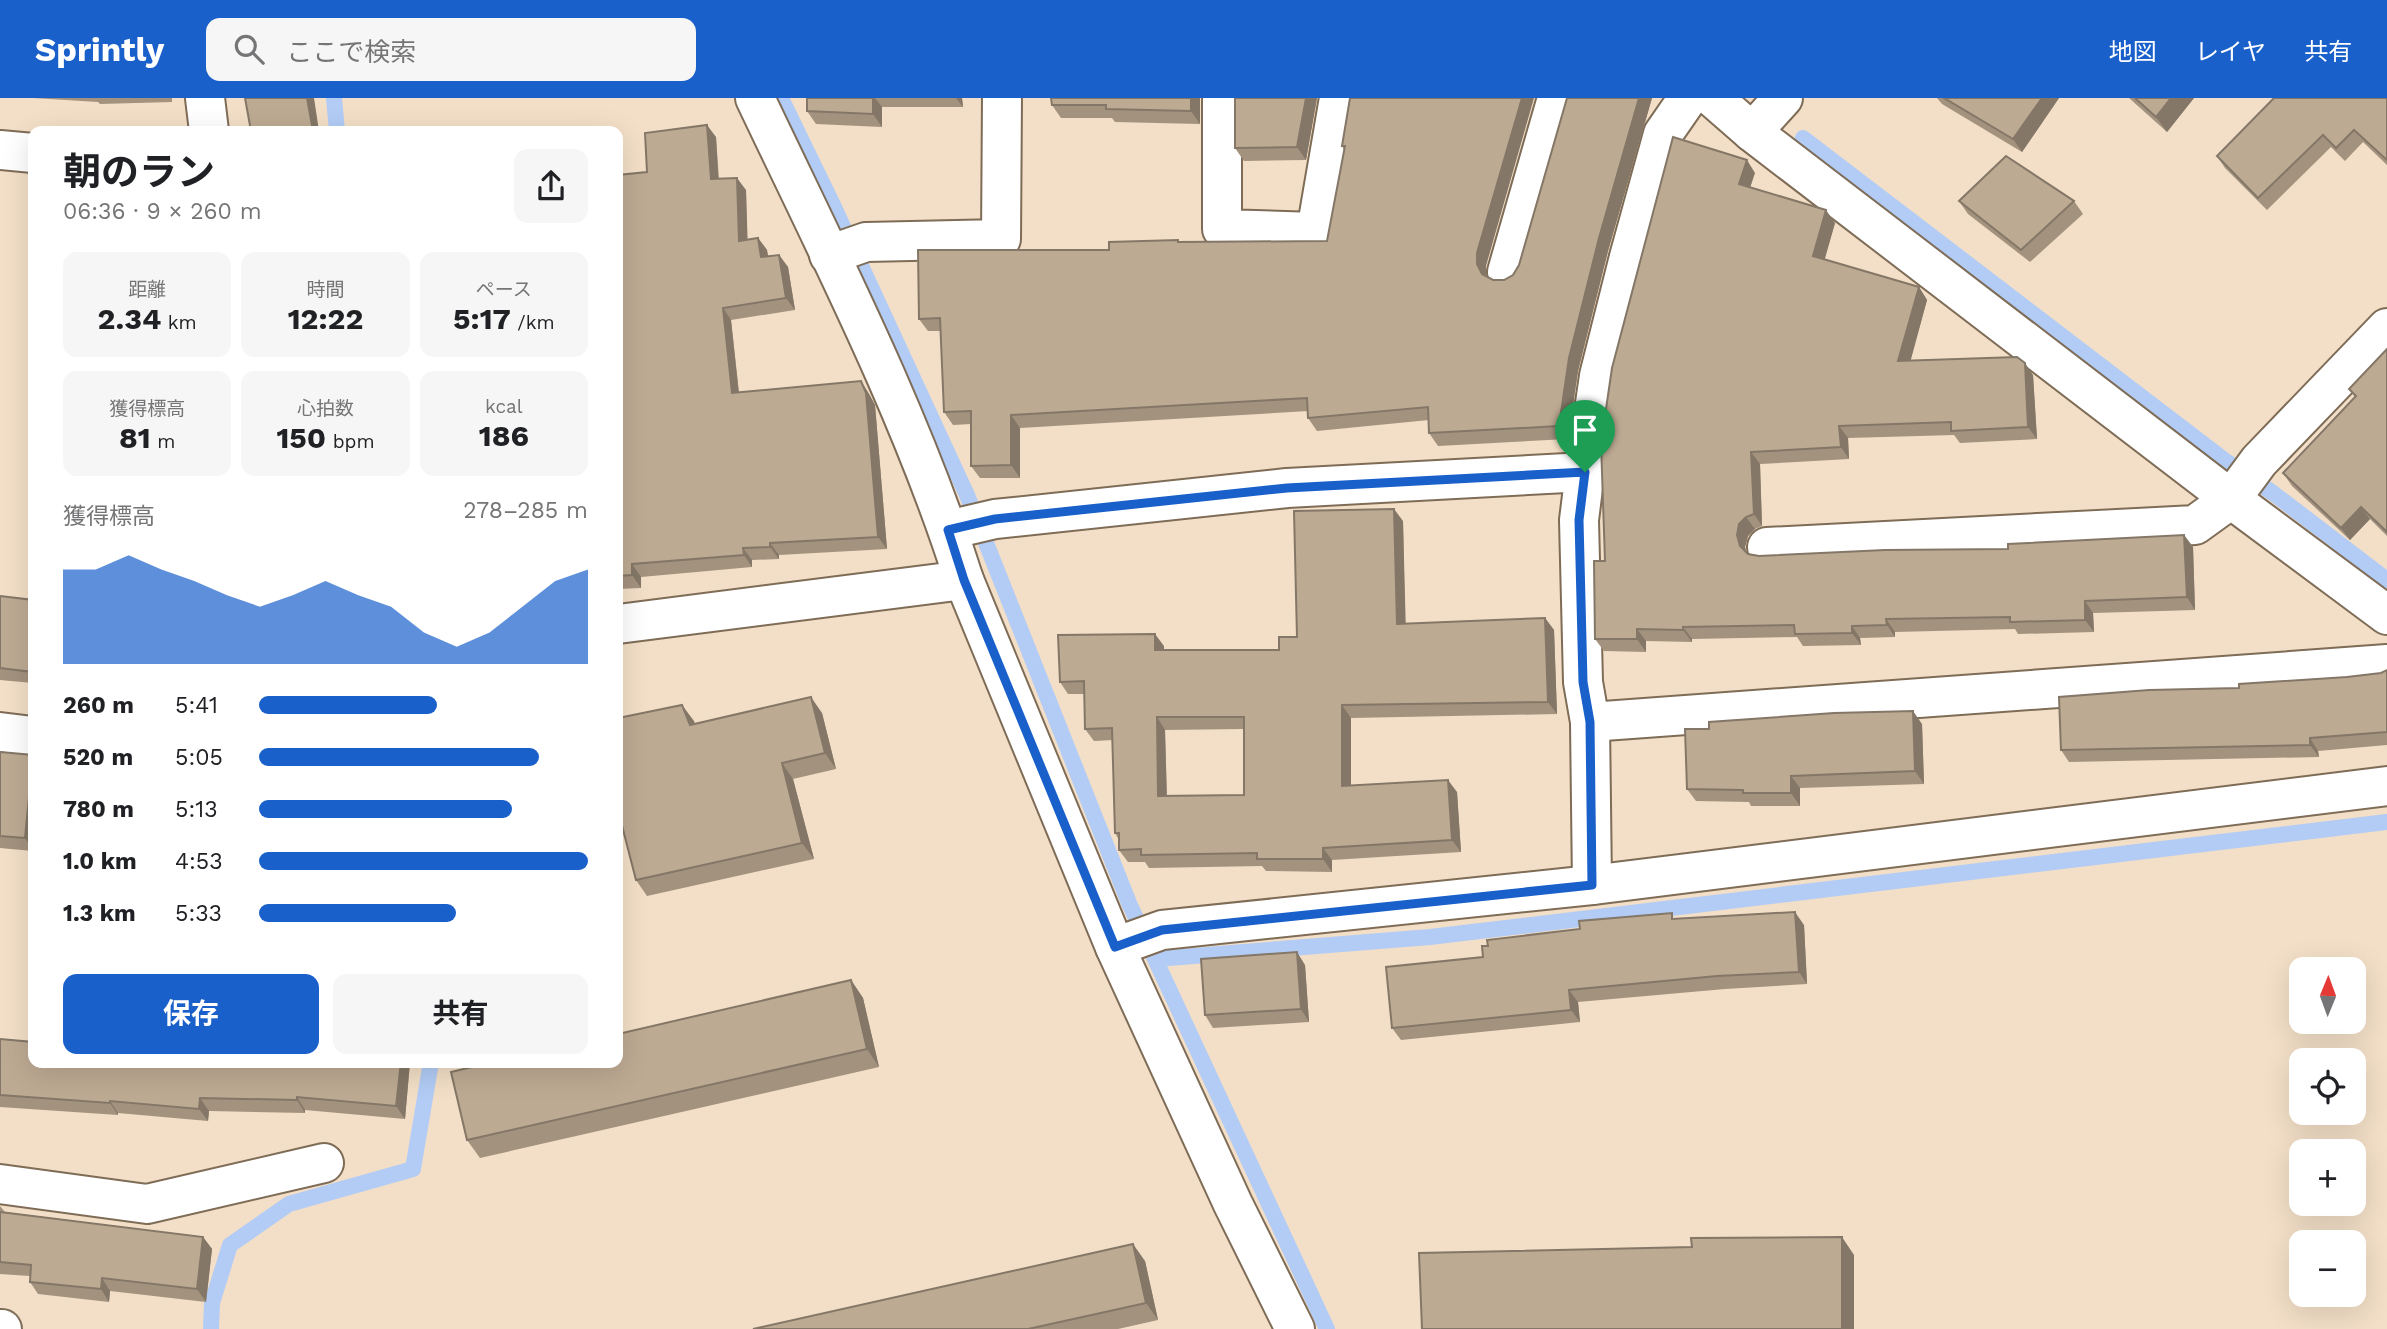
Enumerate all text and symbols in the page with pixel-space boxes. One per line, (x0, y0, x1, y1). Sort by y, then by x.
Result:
search box (206, 18, 696, 81)
text: Sprintly (35, 30, 164, 69)
icon: search (230, 30, 268, 68)
text: ここで検索 (286, 37, 416, 67)
text: 地図 (2109, 38, 2157, 66)
text: レイヤ (2195, 38, 2266, 66)
text: 共有 (2304, 38, 2352, 66)
button: share (514, 149, 588, 223)
text: 朝のラン (63, 150, 215, 194)
text: 06:36 · 9 × 260 m (63, 198, 262, 225)
text: 距離 (128, 278, 166, 301)
text: 時間 (306, 278, 345, 301)
text: ペース (476, 278, 532, 301)
text: 2.34 (98, 301, 161, 336)
text: 12:22 (288, 301, 363, 336)
text: 5:17 (453, 301, 511, 336)
text: km (161, 311, 197, 334)
text: /km (511, 311, 555, 334)
text: kcal (485, 395, 523, 418)
text: 獲得標高 (109, 397, 185, 420)
text: 心拍数 (297, 397, 354, 420)
pin (1555, 400, 1615, 472)
icon: arrive (1566, 411, 1604, 449)
text: 186 (479, 418, 529, 453)
text: 81 (119, 420, 151, 455)
text: 150 (276, 420, 326, 455)
text: m (151, 430, 175, 453)
text: bpm (326, 430, 375, 453)
text: 278–285 m (463, 497, 588, 524)
text: 獲得標高 (63, 503, 155, 530)
text: 260 m (63, 692, 134, 719)
text: 5:41 (175, 692, 218, 719)
text: 520 m (63, 744, 133, 771)
text: 5:05 (175, 744, 223, 771)
text: 780 m (63, 796, 134, 823)
text: 5:13 (175, 796, 218, 823)
text: 1.0 km (63, 848, 137, 875)
text: 4:53 (175, 848, 223, 875)
text: 1.3 km (63, 900, 136, 927)
text: 5:33 (175, 900, 222, 927)
north arrow (2289, 957, 2366, 1034)
map controls (2289, 957, 2366, 1307)
button: 保存 (63, 974, 319, 1054)
button: 共有 (333, 974, 588, 1054)
button: locate (2289, 1048, 2366, 1125)
button: + (2289, 1139, 2366, 1216)
button: − (2289, 1230, 2366, 1307)

